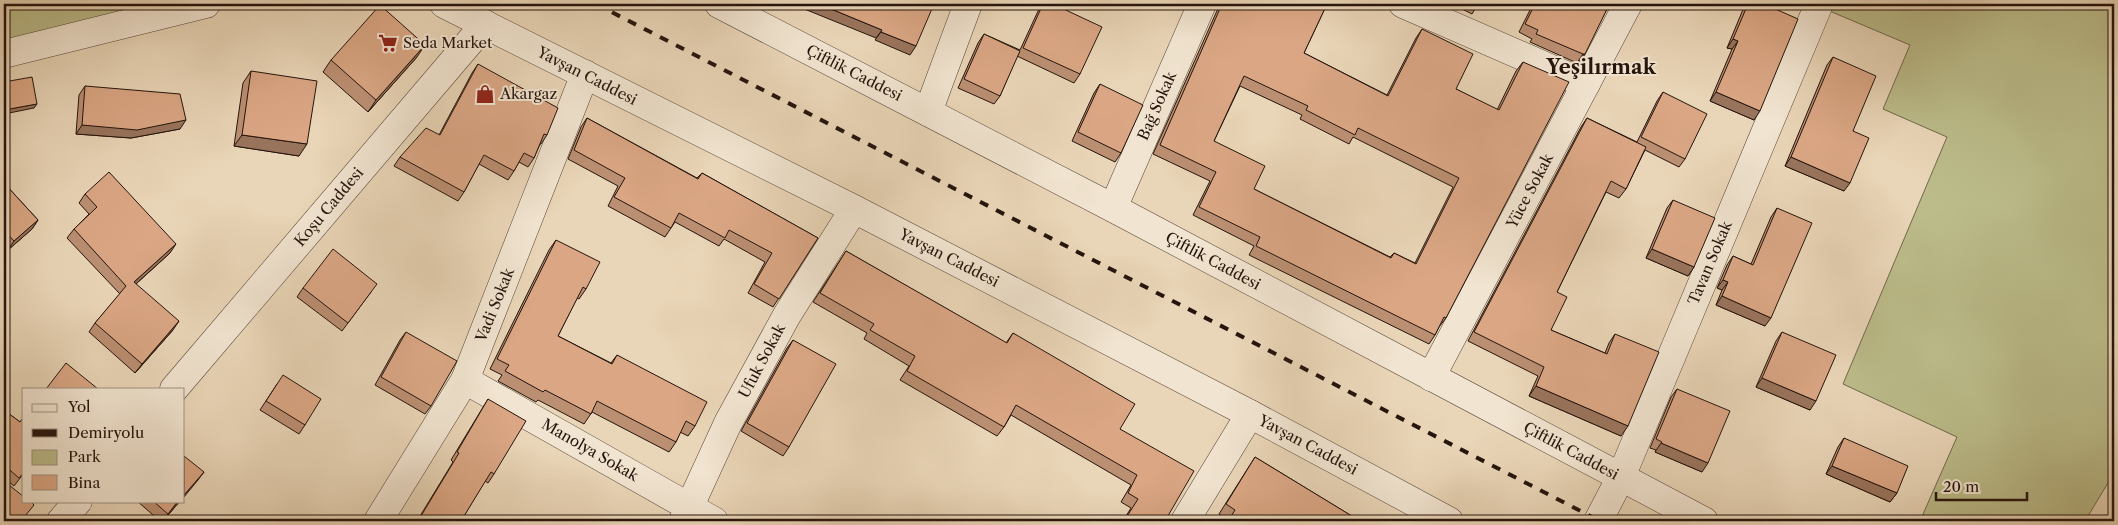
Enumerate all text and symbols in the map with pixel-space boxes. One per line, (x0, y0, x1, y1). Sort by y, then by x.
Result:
supermarket icon: Seda Market (377, 32, 399, 54)
place label: Seda Market (403, 33, 493, 52)
street label: Çiftlik Caddesi (803, 40, 906, 105)
street label: Yavşan Caddesi (533, 42, 641, 109)
district label: Yeşilırmak (1545, 55, 1657, 79)
street label: Bağ Sokak (1133, 67, 1181, 143)
shop icon: Akargaz (474, 83, 496, 105)
place label: Akargaz (499, 84, 557, 103)
street label: Yüce Sokak (1501, 149, 1558, 232)
street label: Koşu Caddesi (290, 163, 367, 250)
street label: Tavan Sokak (1683, 217, 1736, 308)
street label: Yavşan Caddesi (895, 224, 1003, 291)
street label: Çiftlik Caddesi (1162, 227, 1264, 294)
street label: Vadi Sokak (471, 264, 518, 346)
street label: Ufuk Sokak (734, 319, 790, 401)
legend (22, 388, 185, 502)
text: Yol (67, 397, 91, 416)
street label: Yavşan Caddesi (1255, 410, 1361, 479)
street label: Manolya Sokak (538, 414, 643, 486)
street label: Çiftlik Caddesi (1520, 417, 1622, 484)
text: Demiryolu (68, 423, 144, 442)
text: Park (68, 447, 102, 466)
scale bar (1936, 470, 2027, 502)
text: Bina (68, 473, 100, 492)
text: 20 m (1943, 477, 1979, 496)

